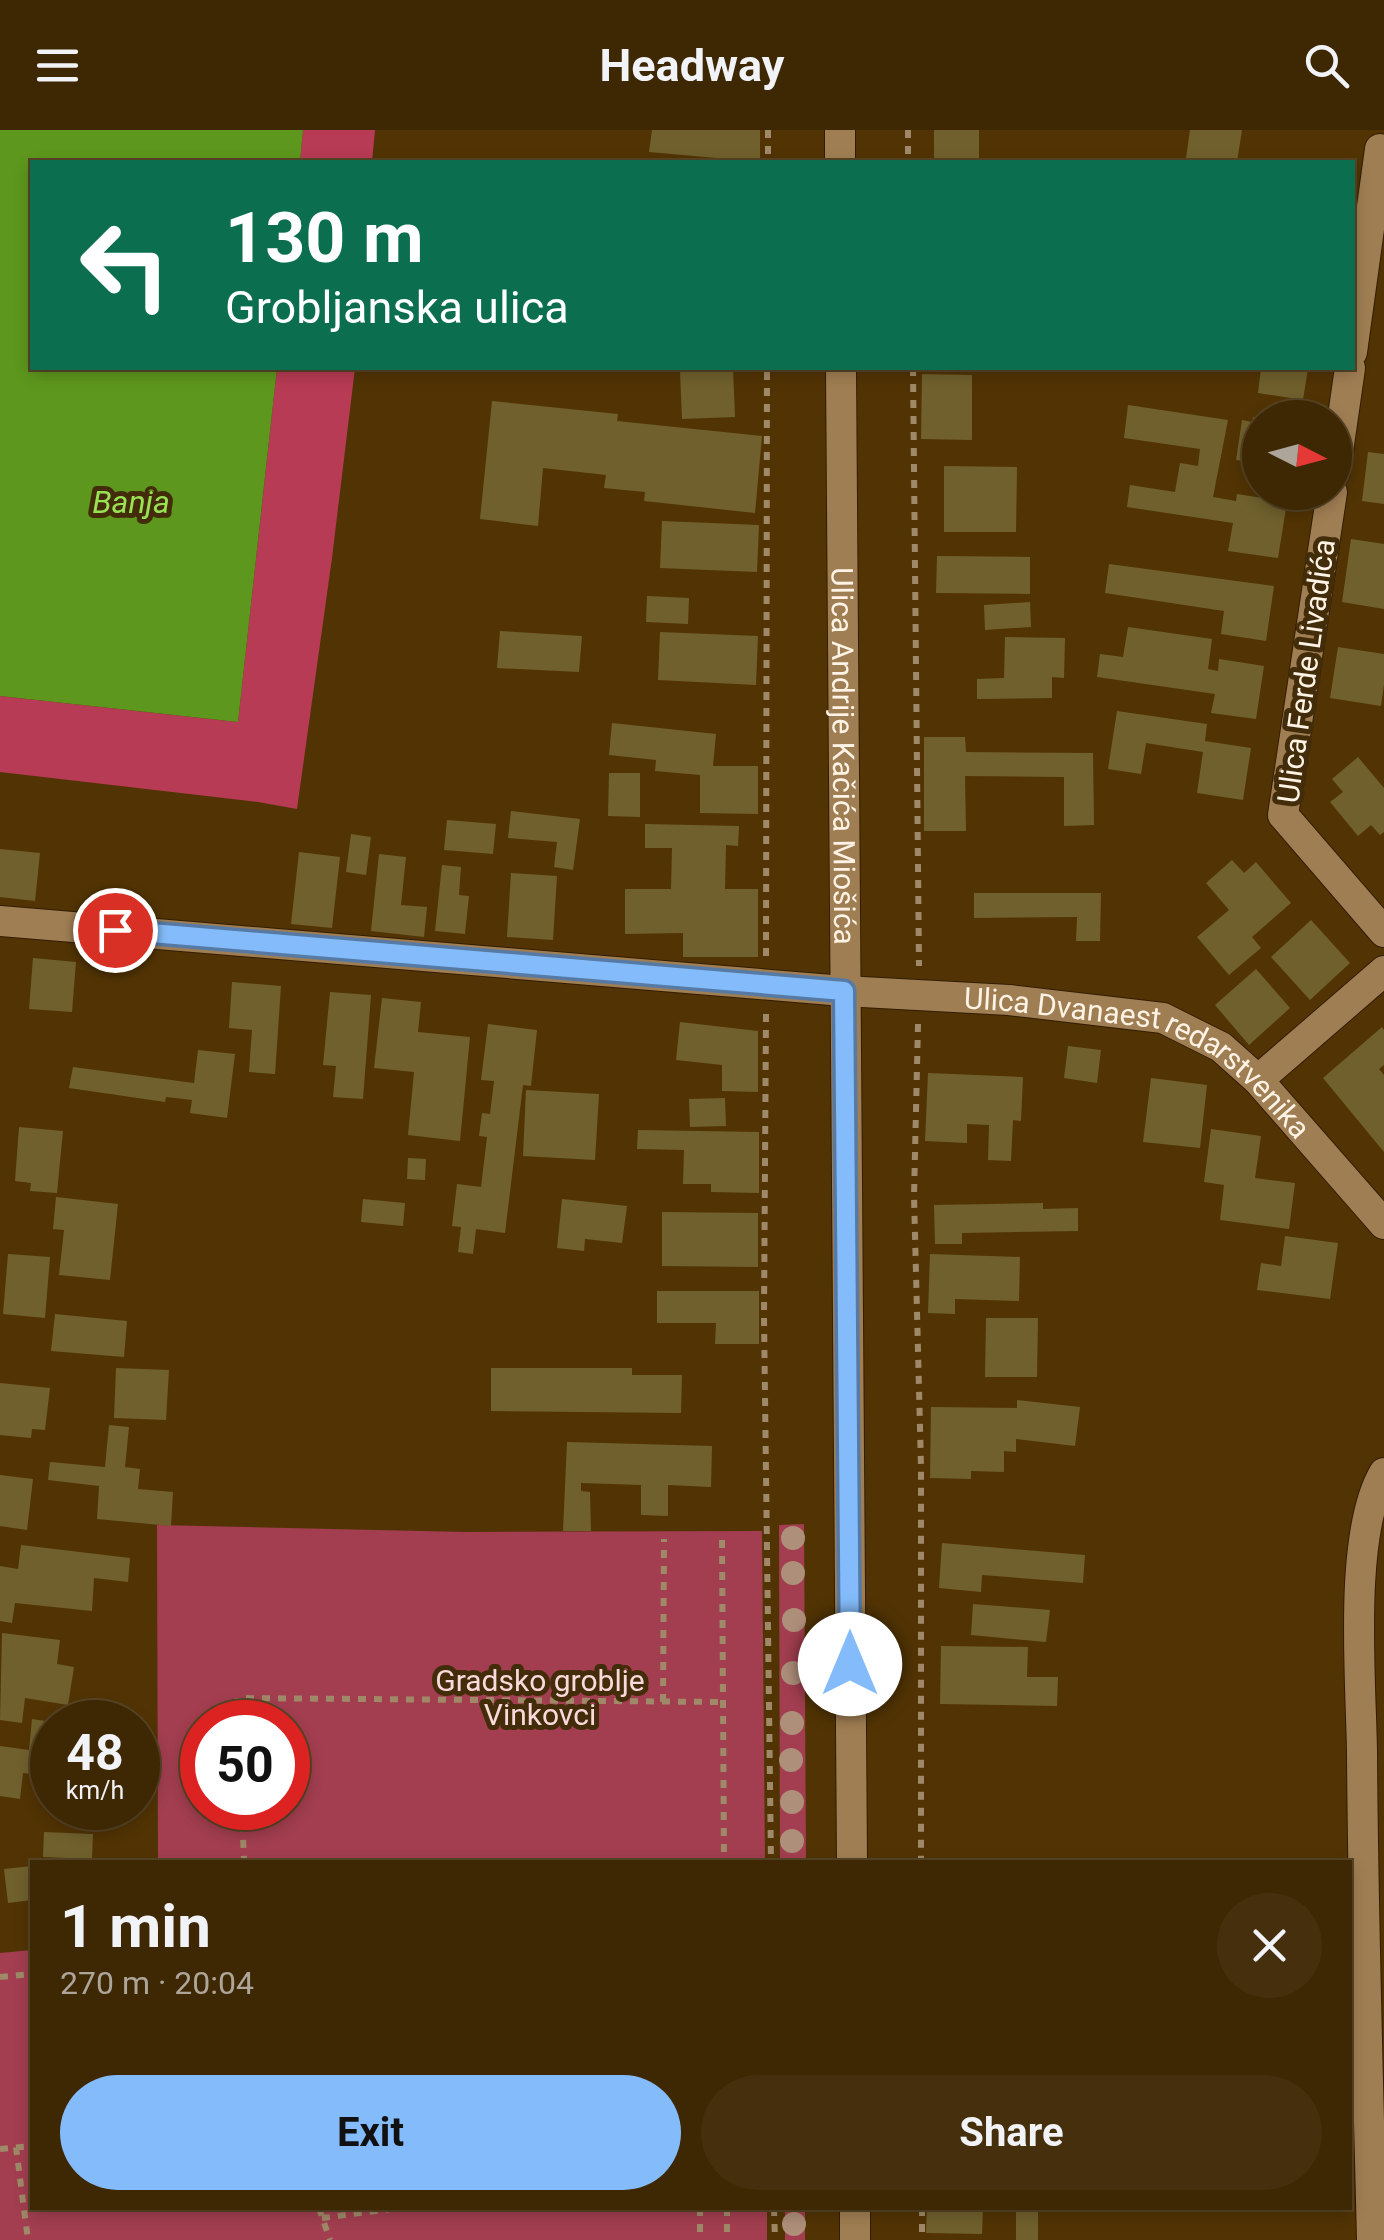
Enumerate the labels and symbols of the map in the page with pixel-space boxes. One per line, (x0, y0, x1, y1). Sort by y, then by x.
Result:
north arrow (1242, 400, 1352, 510)
water label: Banja (92, 483, 170, 521)
street label: Ulica Ferde Livadića (1270, 537, 1342, 805)
street label: Ulica Andrije Kačića Miošića (825, 567, 863, 945)
pin (73, 888, 158, 973)
street label: Ulica Dvanaest redarstvenika (963, 980, 1318, 1145)
position arrow (798, 1612, 902, 1716)
park label: Gradsko groblje Vinkovci (435, 1663, 645, 1732)
speed limit sign: 50 (180, 1700, 310, 1830)

